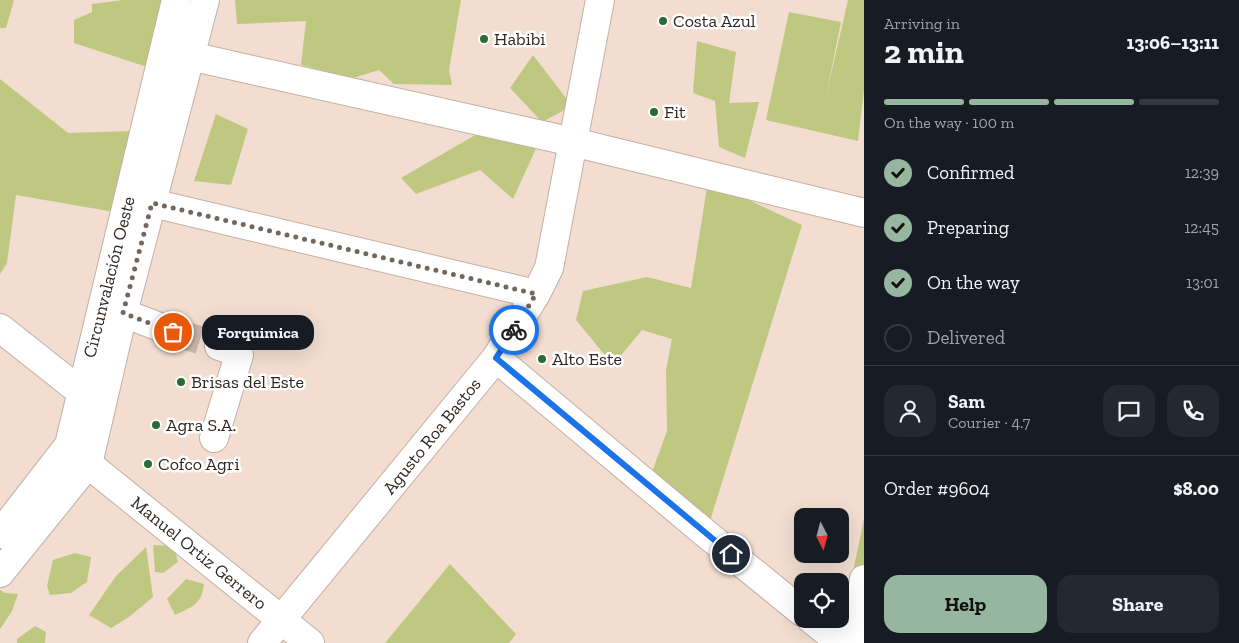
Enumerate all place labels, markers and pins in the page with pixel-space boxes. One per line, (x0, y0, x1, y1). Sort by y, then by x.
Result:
place label: Costa Azul (673, 10, 756, 32)
marker: Costa Azul (657, 15, 669, 27)
place label: Habibi (494, 28, 545, 50)
marker: Habibi (478, 33, 490, 45)
place label: Fit (664, 101, 686, 123)
marker: Fit (648, 106, 660, 118)
pin (152, 311, 194, 353)
callout: Forquimica (203, 314, 316, 350)
place label: Alto Este (552, 348, 622, 370)
marker: Alto Este (536, 353, 548, 365)
place label: Brisas del Este (191, 371, 304, 393)
marker: Brisas del Este (175, 376, 187, 388)
place label: Agra S.A. (166, 414, 236, 436)
marker: Agra S.A. (150, 419, 162, 431)
place label: Cofco Agri (158, 453, 239, 475)
marker: Cofco Agri (142, 458, 154, 470)
pin (710, 533, 752, 575)

